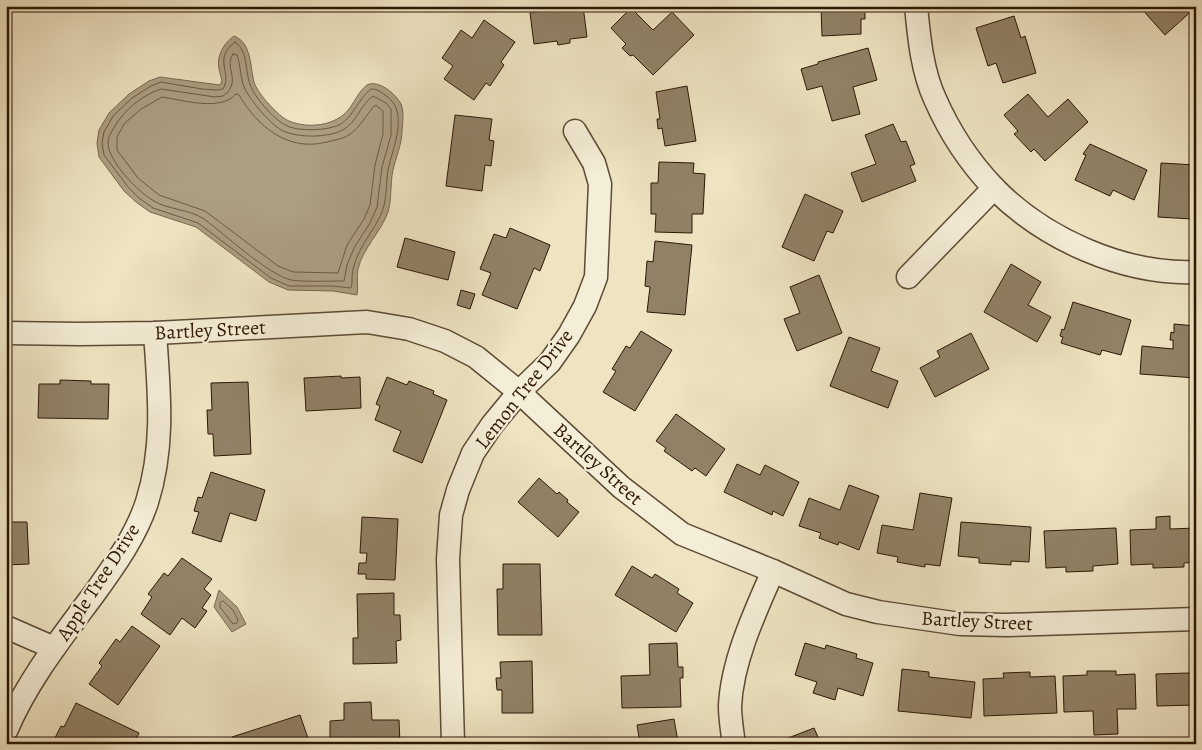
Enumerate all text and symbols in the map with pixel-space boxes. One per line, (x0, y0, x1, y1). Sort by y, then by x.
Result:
street label: Bartley Street (154, 314, 267, 346)
street label: Lemon Tree Drive (469, 323, 579, 455)
street label: Bartley Street (548, 417, 649, 512)
street label: Apple Tree Drive (49, 518, 146, 647)
street label: Bartley Street (921, 605, 1034, 637)

